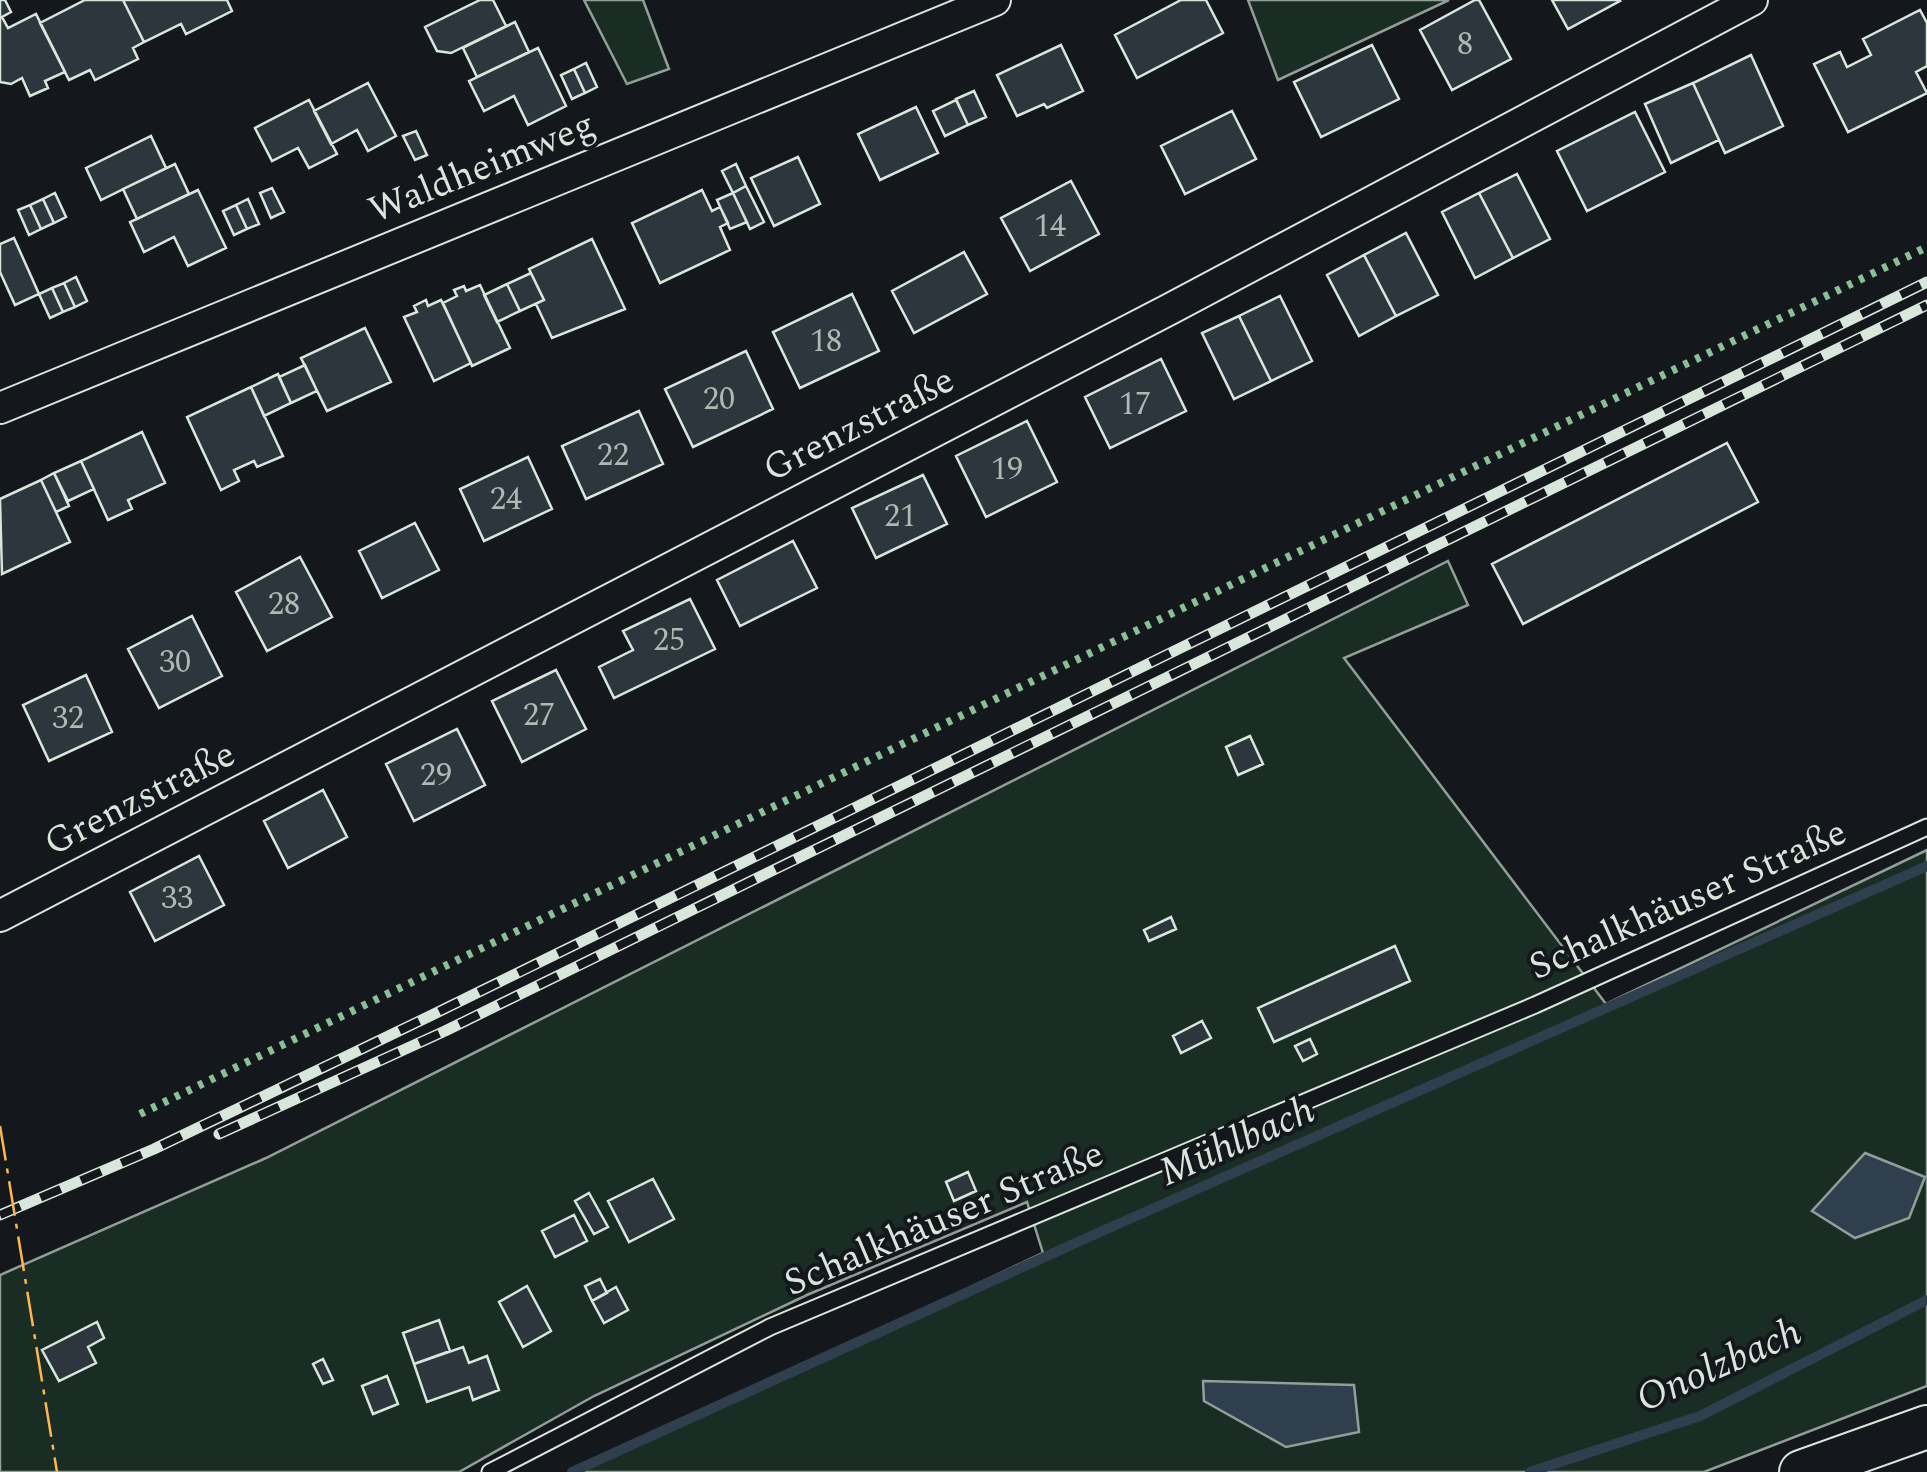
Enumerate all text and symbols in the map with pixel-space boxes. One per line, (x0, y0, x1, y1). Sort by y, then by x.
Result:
house number: 8 (1457, 20, 1473, 69)
street label: Waldheimweg (360, 96, 604, 240)
house number: 14 (1034, 202, 1066, 251)
house number: 18 (810, 317, 842, 366)
street label: Grenzstraße (753, 352, 965, 498)
house number: 20 (703, 375, 735, 424)
house number: 17 (1119, 380, 1151, 429)
house number: 22 (597, 431, 629, 480)
house number: 19 (991, 445, 1023, 494)
house number: 24 (490, 475, 522, 524)
house number: 21 (884, 492, 916, 541)
house number: 28 (268, 580, 300, 629)
house number: 25 (653, 616, 685, 665)
house number: 30 (159, 638, 191, 687)
house number: 27 (523, 691, 555, 740)
house number: 32 (52, 694, 84, 743)
street label: Grenzstraße (34, 726, 246, 872)
house number: 29 (420, 751, 452, 800)
street label: Schalkhäuser Straße (1520, 804, 1856, 996)
house number: 33 (161, 874, 193, 923)
water label: Mühlbach (1149, 1081, 1325, 1203)
street label: Schalkhäuser Straße (775, 1125, 1113, 1313)
water label: Onolzbach (1627, 1303, 1811, 1429)

